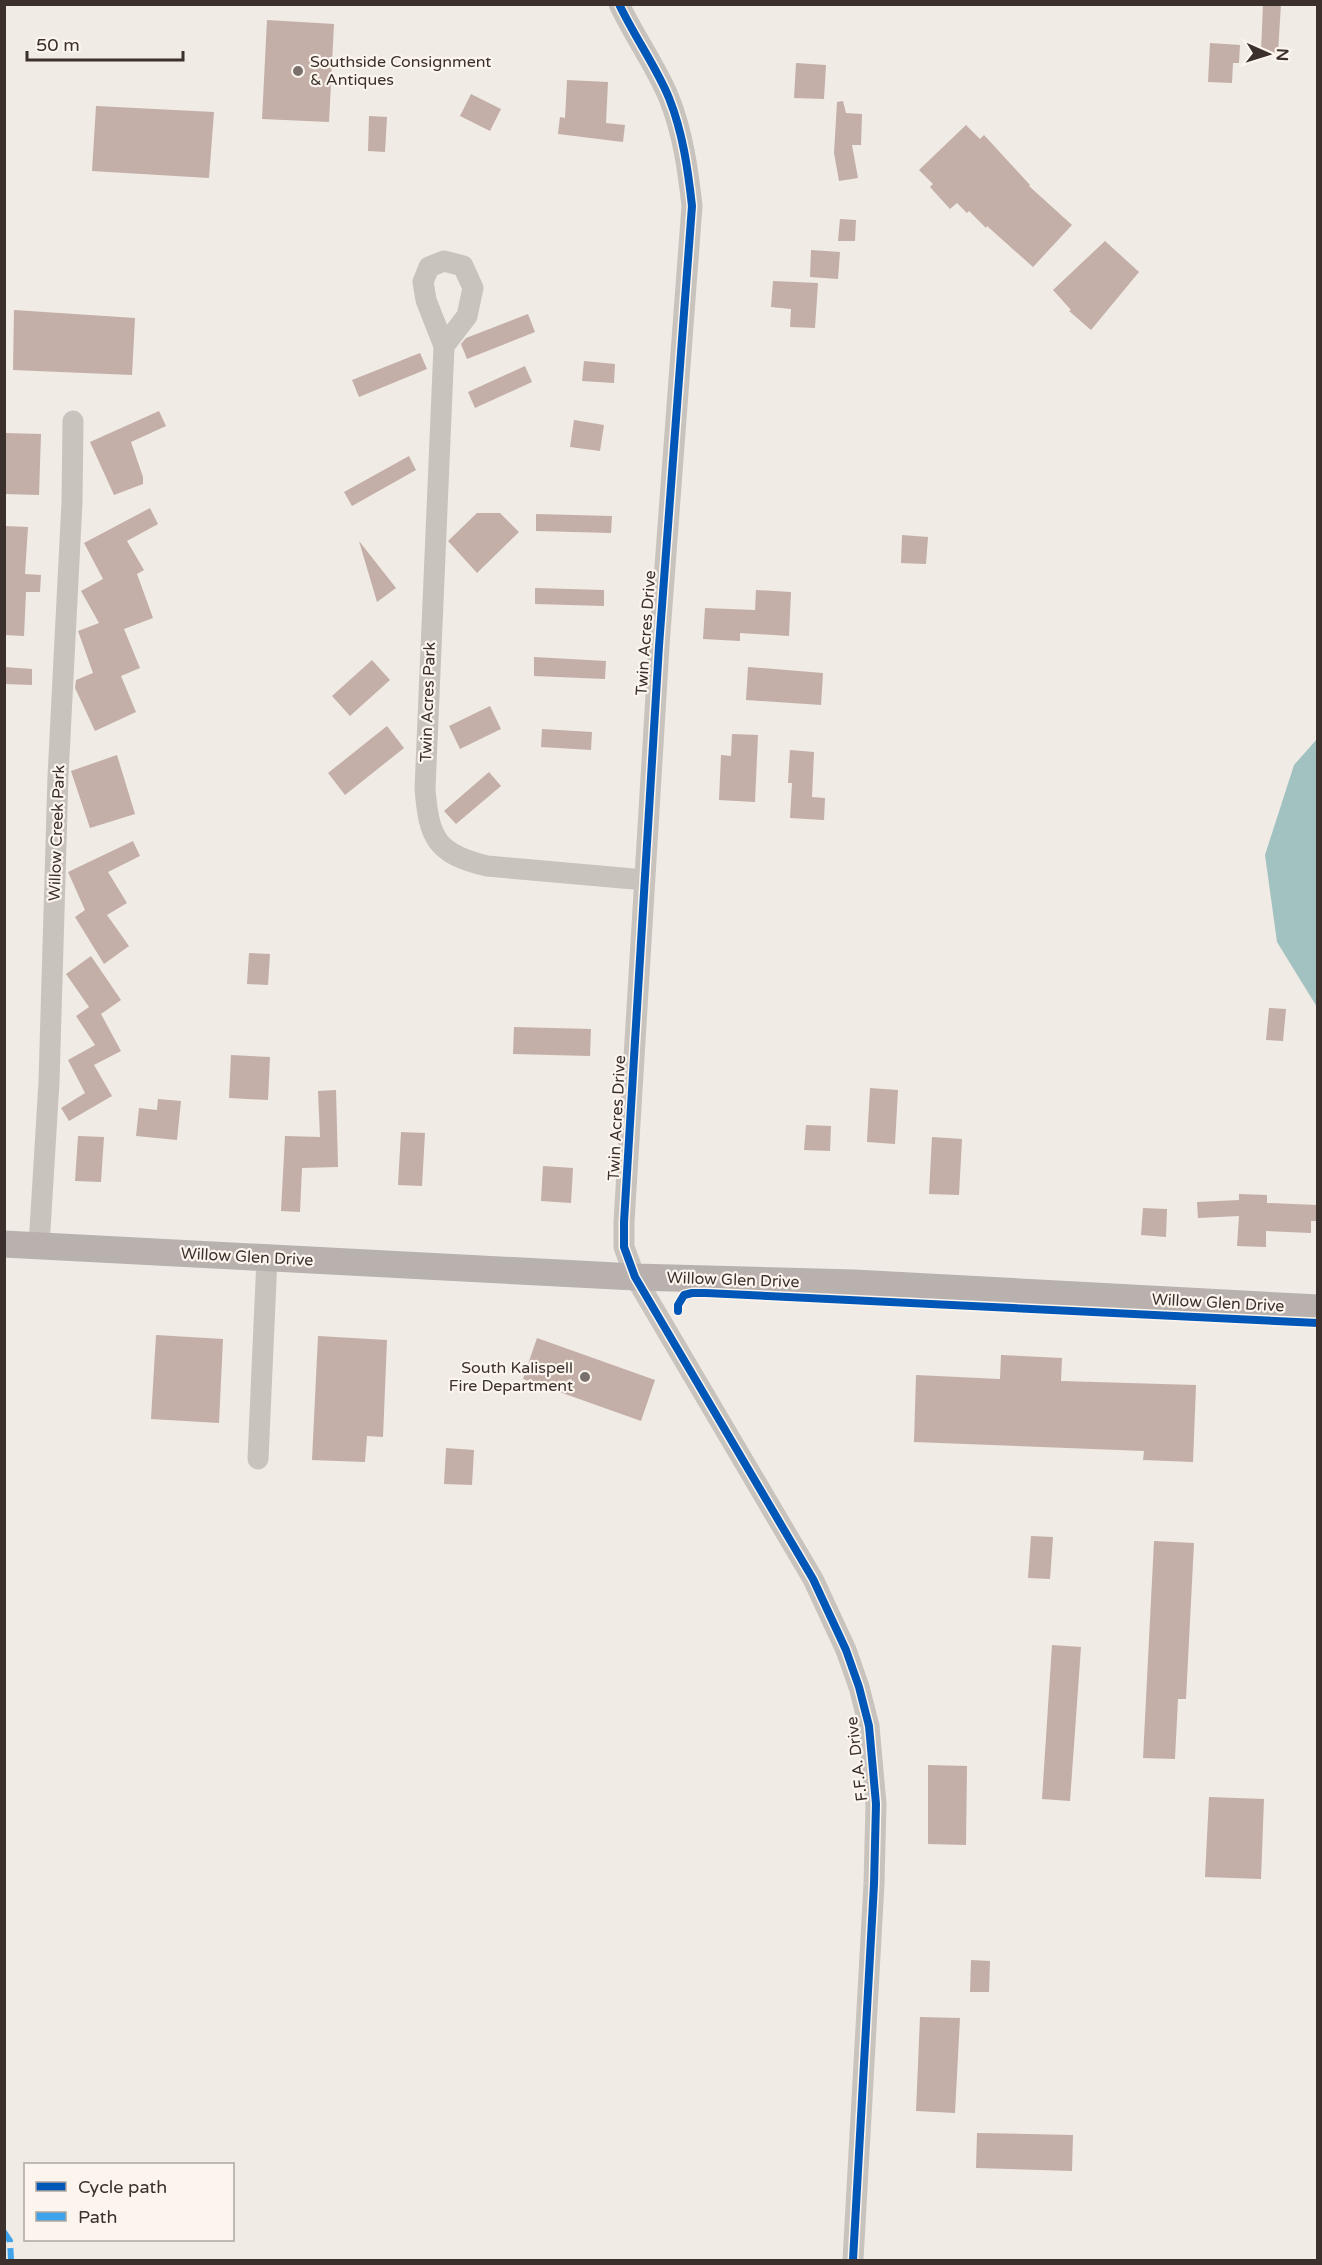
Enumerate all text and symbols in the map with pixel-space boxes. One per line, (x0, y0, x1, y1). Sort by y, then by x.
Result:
scale bar (27, 24, 183, 62)
north arrow (1238, 24, 1298, 84)
text: 50 m (36, 34, 80, 56)
text: N (1272, 48, 1292, 62)
place label: Southside Consignment & Antiques (310, 52, 491, 90)
marker: Southside Consignment & Antiques (291, 64, 305, 78)
street label: Twin Acres Drive (632, 570, 660, 696)
street label: Twin Acres Park (416, 641, 440, 763)
street label: Willow Creek Park (45, 764, 69, 902)
street label: Twin Acres Drive (604, 1055, 630, 1181)
street label: Willow Glen Drive (180, 1244, 314, 1270)
street label: Willow Glen Drive (666, 1268, 800, 1292)
street label: Willow Glen Drive (1151, 1290, 1285, 1316)
place label: South Kalispell Fire Department (449, 1358, 573, 1396)
marker: South Kalispell Fire Department (578, 1370, 592, 1384)
street label: F.F.A. Drive (842, 1716, 872, 1802)
legend (24, 2163, 234, 2241)
text: Cycle path (78, 2176, 167, 2198)
text: Path (78, 2206, 117, 2228)

